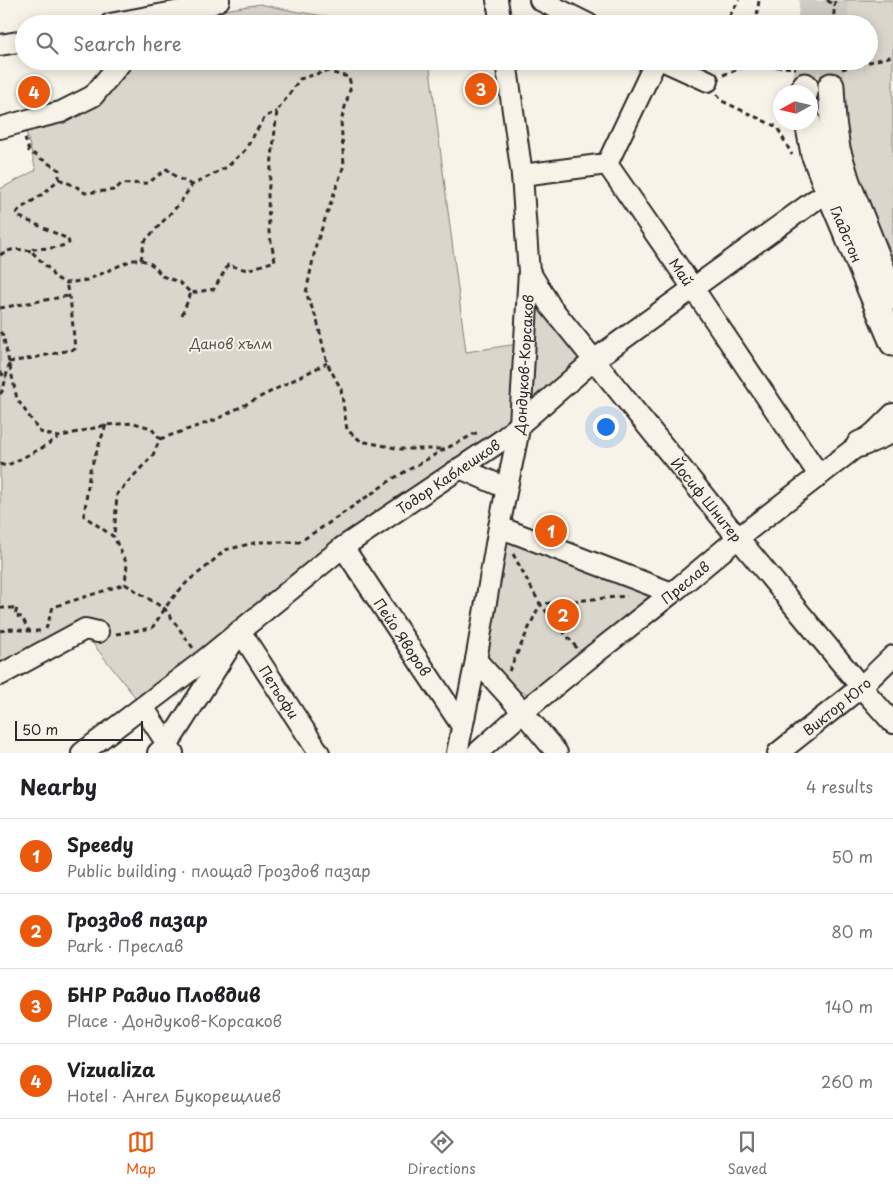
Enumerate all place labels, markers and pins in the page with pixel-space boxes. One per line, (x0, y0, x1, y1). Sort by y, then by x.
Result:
pin: 3 (465, 70, 497, 108)
pin: 4 (18, 73, 50, 111)
pin: 1 (535, 512, 567, 550)
pin: 2 (547, 596, 579, 634)

